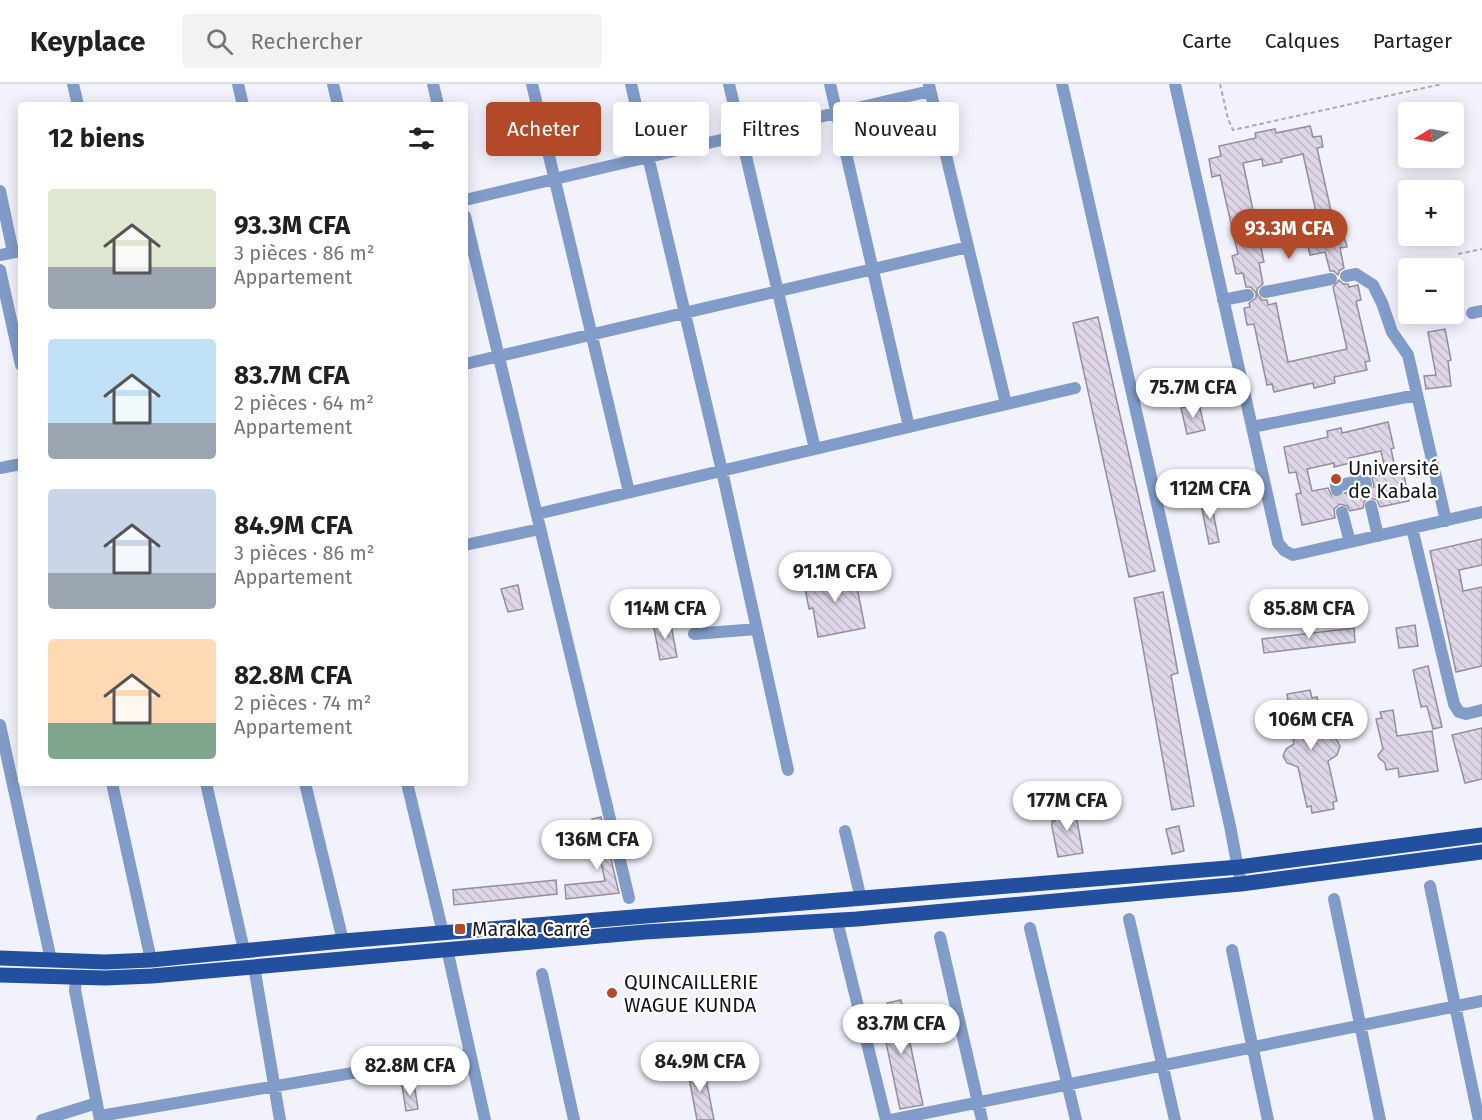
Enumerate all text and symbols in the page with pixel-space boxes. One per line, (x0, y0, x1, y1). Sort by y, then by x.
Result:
search box (182, 14, 602, 68)
text: Keyplace (30, 25, 146, 58)
icon: search (203, 25, 236, 58)
text: Rechercher (251, 28, 363, 55)
text: Carte (1182, 28, 1232, 54)
text: Calques (1265, 28, 1340, 54)
text: Partager (1373, 28, 1452, 54)
chip: Acheter (486, 102, 601, 156)
chip: Louer (613, 102, 709, 156)
chip: Filtres (721, 102, 821, 156)
chip: Nouveau (833, 102, 959, 156)
north arrow (1398, 102, 1464, 168)
map controls (1398, 102, 1464, 324)
icon: filters (405, 122, 438, 155)
text: 12 biens (48, 123, 144, 154)
button: + (1398, 180, 1464, 246)
pin: 93.3M CFA (1220, 209, 1358, 260)
text: 93.3M CFA (234, 210, 350, 241)
icon: home (96, 213, 168, 285)
text: 93.3M CFA (1244, 216, 1334, 240)
text: 3 pièces · 86 m² (234, 241, 375, 265)
button: − (1398, 258, 1464, 324)
text: Appartement (234, 265, 352, 289)
text: 83.7M CFA (234, 360, 349, 391)
icon: home (96, 363, 168, 435)
pin: 75.7M CFA (1124, 368, 1262, 419)
text: 75.7M CFA (1150, 375, 1236, 399)
text: 2 pièces · 64 m² (234, 391, 374, 415)
text: Appartement (234, 415, 352, 439)
place label: Université de Kabala (1348, 456, 1439, 503)
pin: 112M CFA (1148, 469, 1272, 520)
marker: Université de Kabala (1329, 472, 1343, 486)
text: 112M CFA (1169, 476, 1251, 500)
text: 84.9M CFA (234, 510, 352, 541)
icon: home (96, 513, 168, 585)
text: 3 pièces · 86 m² (234, 541, 375, 565)
pin: 91.1M CFA (766, 552, 904, 603)
text: 91.1M CFA (793, 559, 877, 583)
text: Appartement (234, 565, 352, 589)
pin: 114M CFA (603, 589, 727, 640)
pin: 85.8M CFA (1240, 589, 1378, 640)
text: 114M CFA (624, 596, 706, 620)
text: 85.8M CFA (1263, 596, 1355, 620)
text: 82.8M CFA (234, 660, 352, 691)
icon: home (96, 663, 168, 735)
text: 2 pièces · 74 m² (234, 691, 371, 715)
pin: 106M CFA (1249, 700, 1373, 751)
text: 106M CFA (1269, 707, 1353, 731)
text: Appartement (234, 715, 352, 739)
pin: 177M CFA (1005, 781, 1129, 832)
text: 177M CFA (1027, 788, 1107, 812)
pin: 136M CFA (535, 820, 659, 871)
text: 136M CFA (555, 827, 639, 851)
place label: Maraka Carré (472, 917, 590, 941)
marker: Maraka Carré (453, 922, 467, 936)
place label: QUINCAILLERIE WAGUE KUNDA (624, 970, 759, 1017)
marker: QUINCAILLERIE WAGUE KUNDA (605, 986, 619, 1000)
pin: 83.7M CFA (832, 1004, 970, 1055)
text: 83.7M CFA (857, 1011, 945, 1035)
pin: 84.9M CFA (631, 1042, 769, 1093)
pin: 82.8M CFA (341, 1046, 479, 1097)
text: 84.9M CFA (655, 1049, 745, 1073)
text: 82.8M CFA (365, 1053, 455, 1077)

